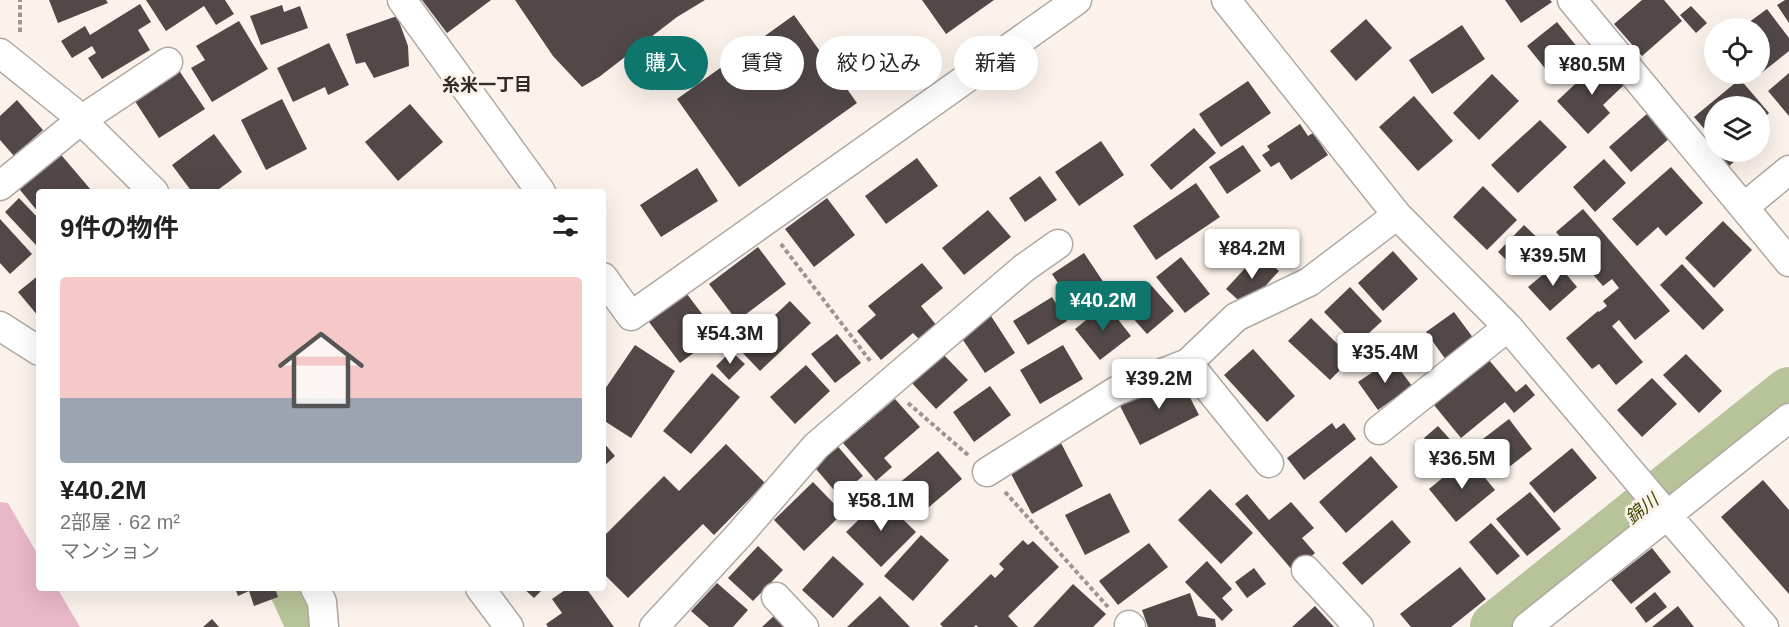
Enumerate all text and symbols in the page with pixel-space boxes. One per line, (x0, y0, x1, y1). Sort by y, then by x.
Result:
map controls (1704, 18, 1770, 162)
button: locate (1704, 18, 1770, 84)
chip: 購入 (624, 36, 708, 90)
chip: 賃貸 (720, 36, 804, 90)
chip: 絞り込み (816, 36, 942, 90)
chip: 新着 (954, 36, 1038, 90)
pin: ¥80.5M (1543, 45, 1641, 96)
text: ¥80.5M (1559, 53, 1625, 75)
district label: 糸米一丁目 (442, 75, 532, 95)
button: layers (1704, 96, 1770, 162)
icon: filters (549, 209, 582, 242)
text: 9件の物件 (60, 213, 178, 243)
pin: ¥84.2M (1203, 229, 1301, 280)
pin: ¥39.5M (1504, 236, 1602, 287)
text: ¥84.2M (1219, 237, 1285, 259)
text: ¥39.5M (1520, 244, 1586, 266)
pin: ¥40.2M (1054, 281, 1152, 332)
text: ¥40.2M (1070, 289, 1136, 311)
pin: ¥54.3M (681, 314, 779, 365)
icon: home (267, 316, 375, 424)
text: ¥54.3M (697, 322, 763, 344)
pin: ¥35.4M (1336, 333, 1434, 384)
text: ¥35.4M (1352, 341, 1418, 363)
pin: ¥39.2M (1110, 359, 1208, 410)
text: ¥39.2M (1126, 367, 1192, 389)
pin: ¥36.5M (1413, 439, 1511, 490)
text: ¥36.5M (1429, 447, 1495, 469)
text: ¥40.2M (60, 475, 147, 505)
pin: ¥58.1M (832, 481, 930, 532)
text: ¥58.1M (848, 489, 914, 511)
water label: 錦川 (1622, 489, 1664, 528)
text: 2部屋 · 62 m² (60, 511, 180, 533)
text: マンション (60, 540, 160, 562)

